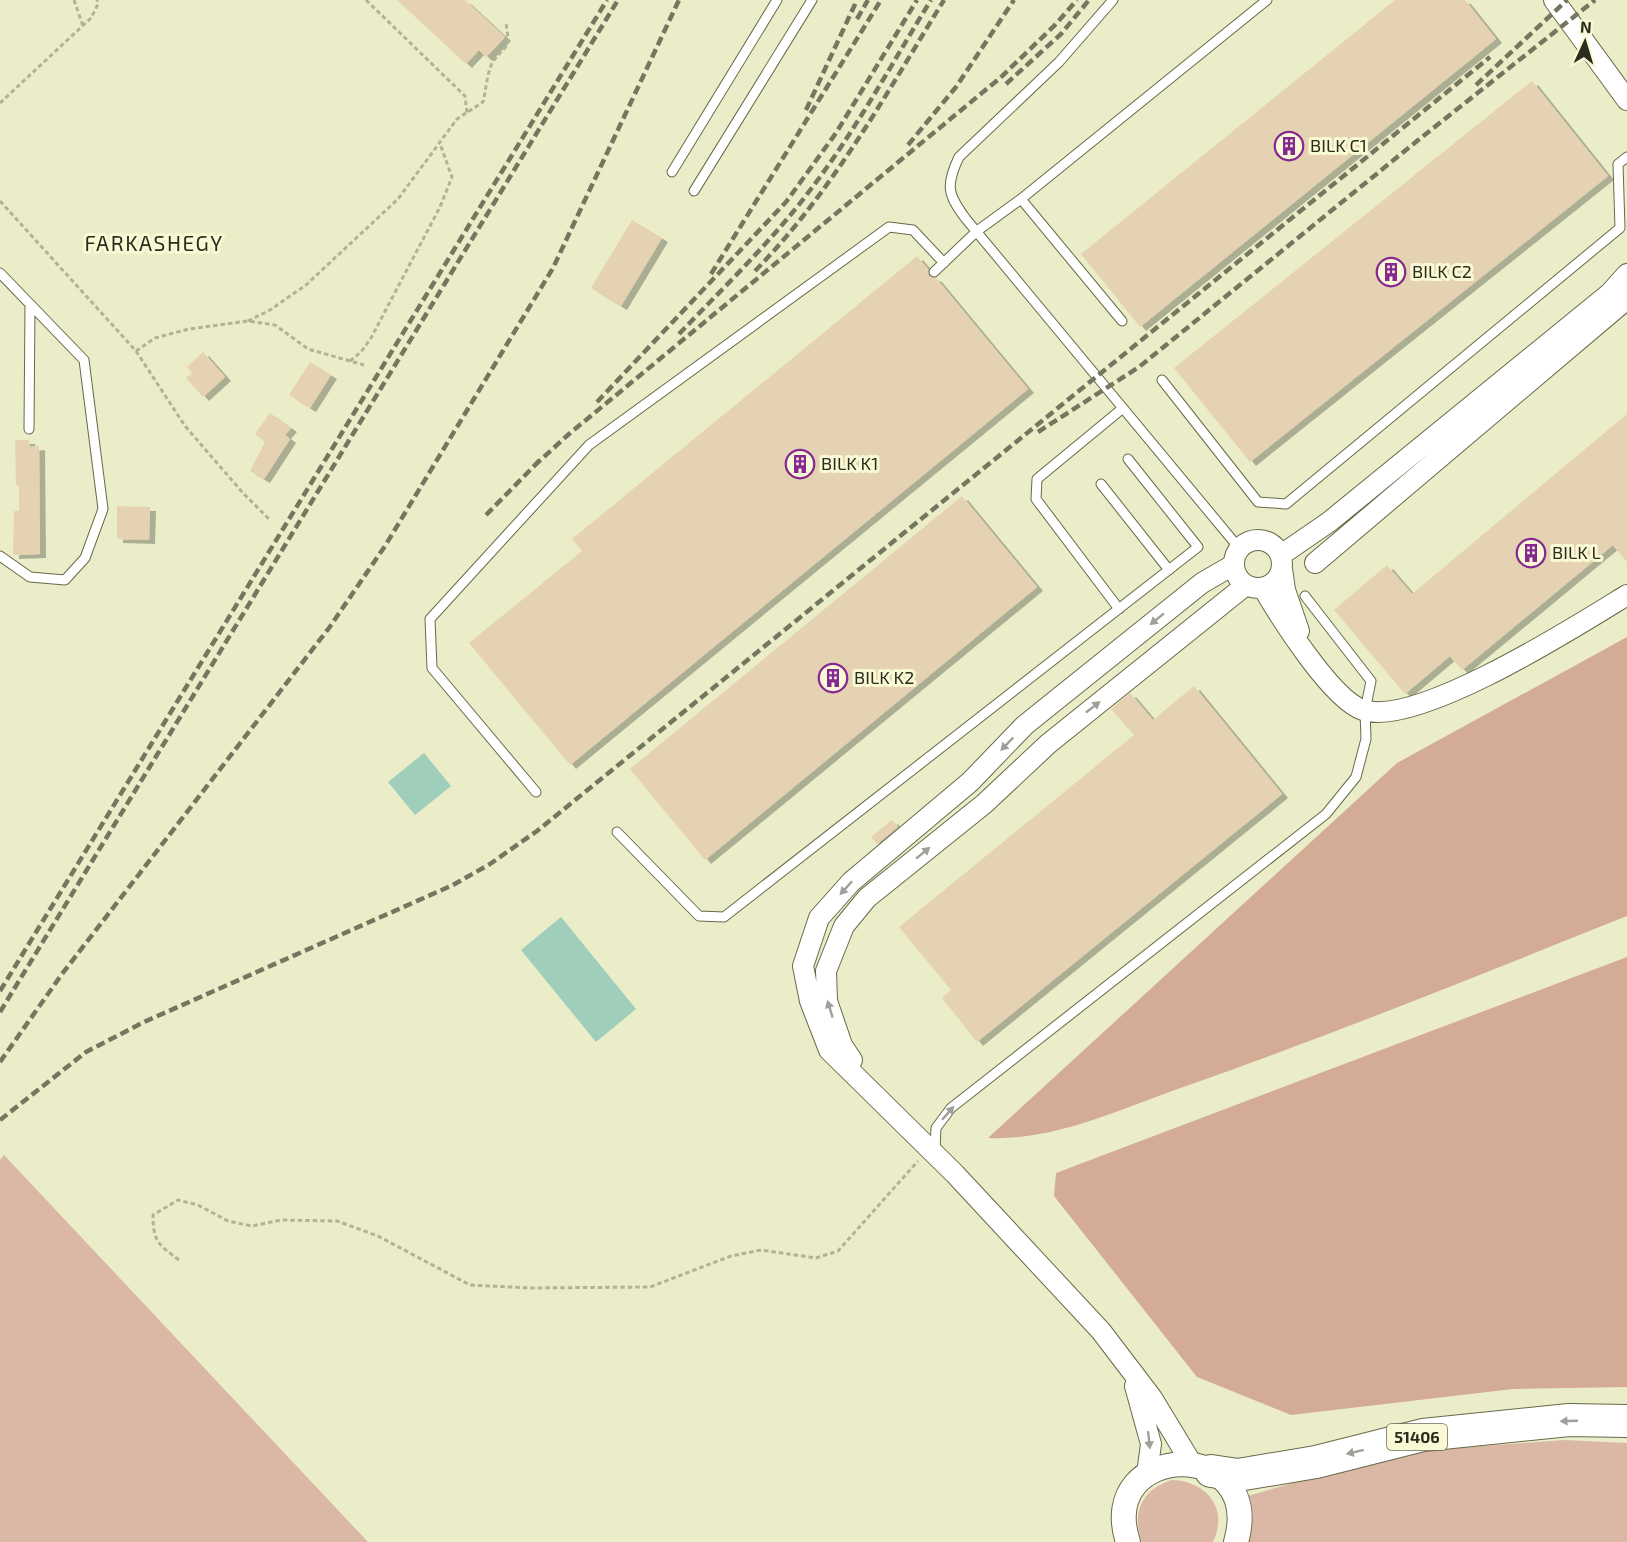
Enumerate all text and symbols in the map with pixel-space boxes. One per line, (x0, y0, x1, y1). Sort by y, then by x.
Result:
north arrow (1555, 12, 1615, 72)
text: N (1580, 17, 1593, 36)
building icon: BILK C1 (1273, 130, 1305, 162)
place label: BILK C1 (1310, 134, 1367, 156)
district label: FARKASHEGY (84, 230, 224, 255)
building icon: BILK C2 (1375, 256, 1407, 288)
place label: BILK C2 (1412, 260, 1472, 282)
building icon: BILK K1 (784, 448, 816, 480)
place label: BILK K1 (821, 452, 878, 474)
building icon: BILK L (1515, 537, 1547, 569)
place label: BILK L (1552, 541, 1601, 563)
one-way arrow (1149, 613, 1165, 626)
building icon: BILK K2 (817, 662, 849, 694)
place label: BILK K2 (854, 666, 914, 688)
one-way arrow (1086, 702, 1101, 714)
one-way arrow (1000, 736, 1014, 750)
one-way arrow (915, 847, 931, 860)
one-way arrow (840, 880, 853, 895)
one-way arrow (825, 1000, 834, 1018)
one-way arrow (941, 1106, 954, 1121)
one-way arrow (1559, 1416, 1578, 1425)
road number: 51406 (1387, 1424, 1447, 1450)
one-way arrow (1144, 1431, 1154, 1450)
one-way arrow (1346, 1448, 1364, 1457)

